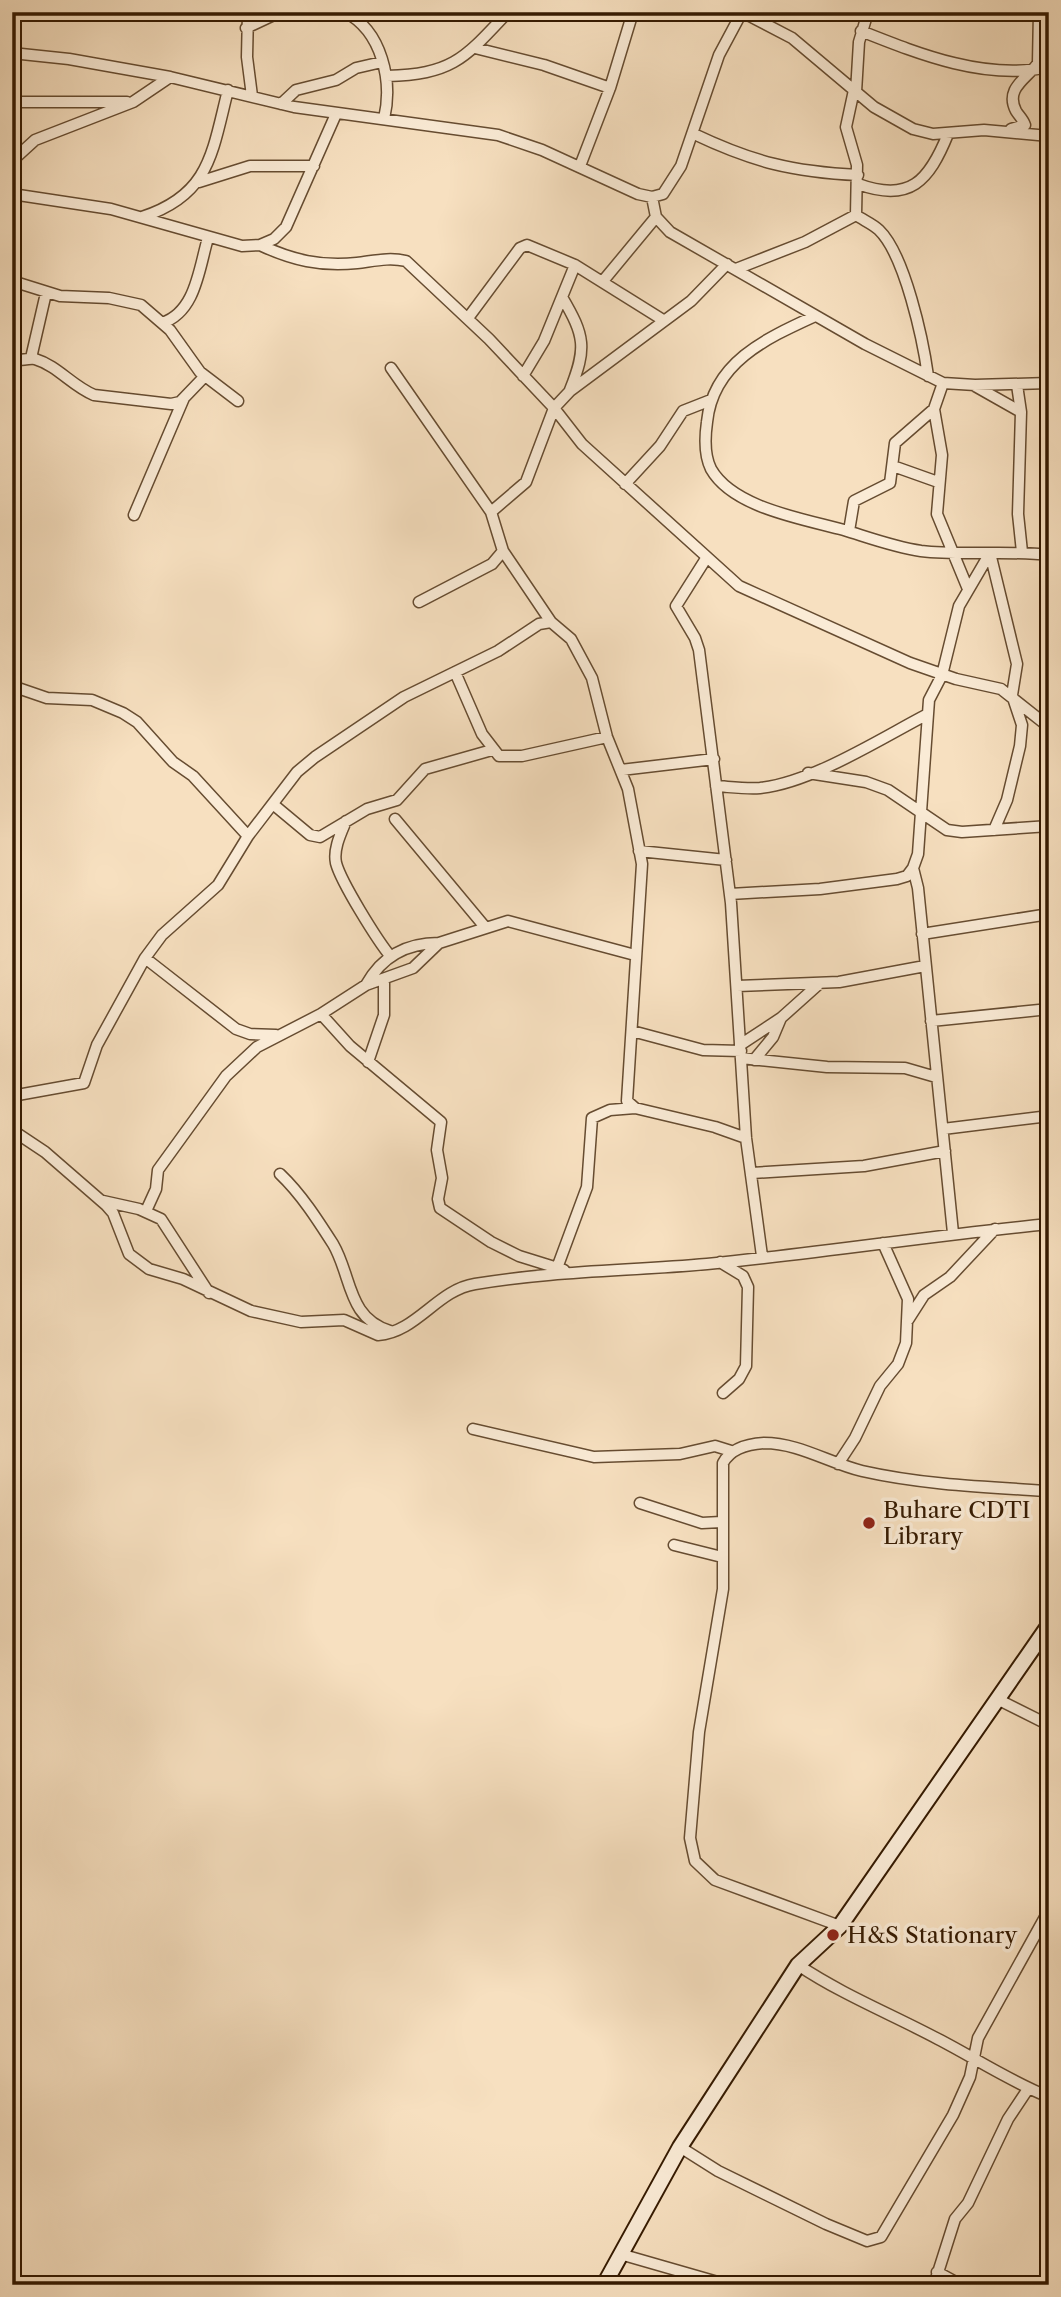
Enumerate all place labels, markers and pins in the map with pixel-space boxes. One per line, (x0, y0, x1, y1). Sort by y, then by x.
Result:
place label: Buhare CDTI Library (883, 1496, 1030, 1550)
marker: Buhare CDTI Library (861, 1515, 877, 1531)
place label: H&S Stationary (847, 1921, 1017, 1949)
marker: H&S Stationary (825, 1927, 841, 1943)

